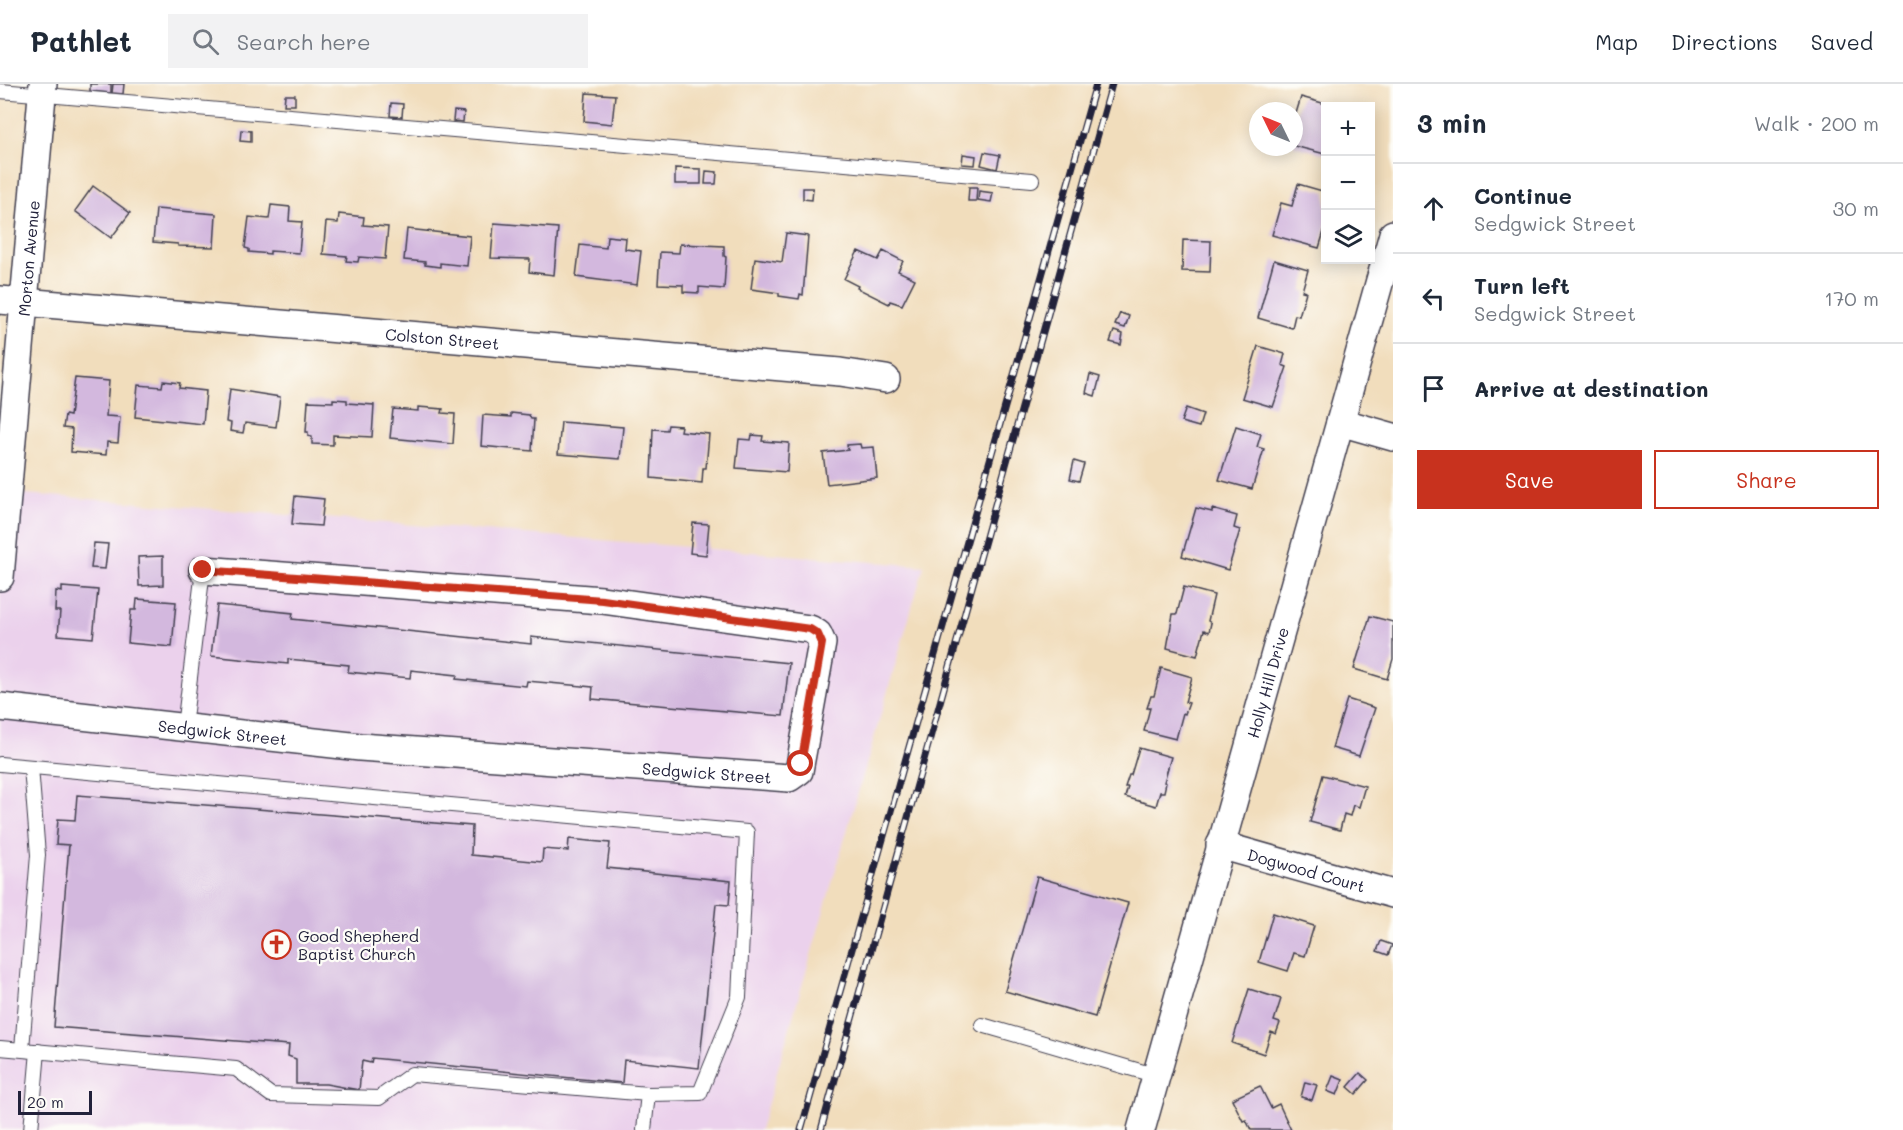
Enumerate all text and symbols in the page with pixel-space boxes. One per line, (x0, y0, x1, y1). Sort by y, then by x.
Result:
search box (168, 14, 588, 68)
text: Pathlet (30, 23, 132, 59)
icon: search (189, 25, 222, 58)
text: Search here (237, 27, 371, 56)
text: Map (1595, 28, 1638, 55)
text: Directions (1671, 28, 1778, 55)
text: Saved (1811, 28, 1873, 55)
north arrow (1249, 102, 1303, 156)
map controls (1321, 102, 1375, 264)
button: + (1321, 102, 1375, 156)
text: 3 min (1417, 106, 1486, 140)
text: Walk · 200 m (1754, 110, 1879, 136)
button: − (1321, 156, 1375, 210)
text: Continue (1474, 181, 1572, 210)
icon: ahead (1417, 192, 1450, 225)
text: 30 m (1833, 195, 1879, 221)
street label: Morton Avenue (12, 199, 43, 317)
button: layers (1321, 210, 1375, 264)
text: Sedgwick Street (1474, 210, 1636, 236)
text: Turn left (1474, 271, 1570, 300)
icon: left (1417, 282, 1450, 315)
text: 170 m (1824, 285, 1879, 311)
text: Sedgwick Street (1474, 300, 1636, 326)
street label: Colston Street (385, 323, 500, 353)
icon: arrive (1417, 372, 1450, 405)
text: Arrive at destination (1474, 374, 1709, 403)
button: Save (1417, 450, 1642, 509)
button: Share (1654, 450, 1879, 509)
route end (189, 556, 215, 582)
street label: Holly Hill Drive (1241, 625, 1292, 740)
street label: Sedgwick Street (157, 714, 288, 749)
route start (787, 750, 813, 776)
street label: Sedgwick Street (641, 757, 772, 787)
street label: Dogwood Court (1245, 843, 1368, 896)
place label: Good Shepherd Baptist Church (298, 925, 419, 964)
church icon: Good Shepherd Baptist Church (261, 928, 293, 960)
scale bar (18, 1088, 92, 1116)
text: 20 m (27, 1091, 64, 1112)

